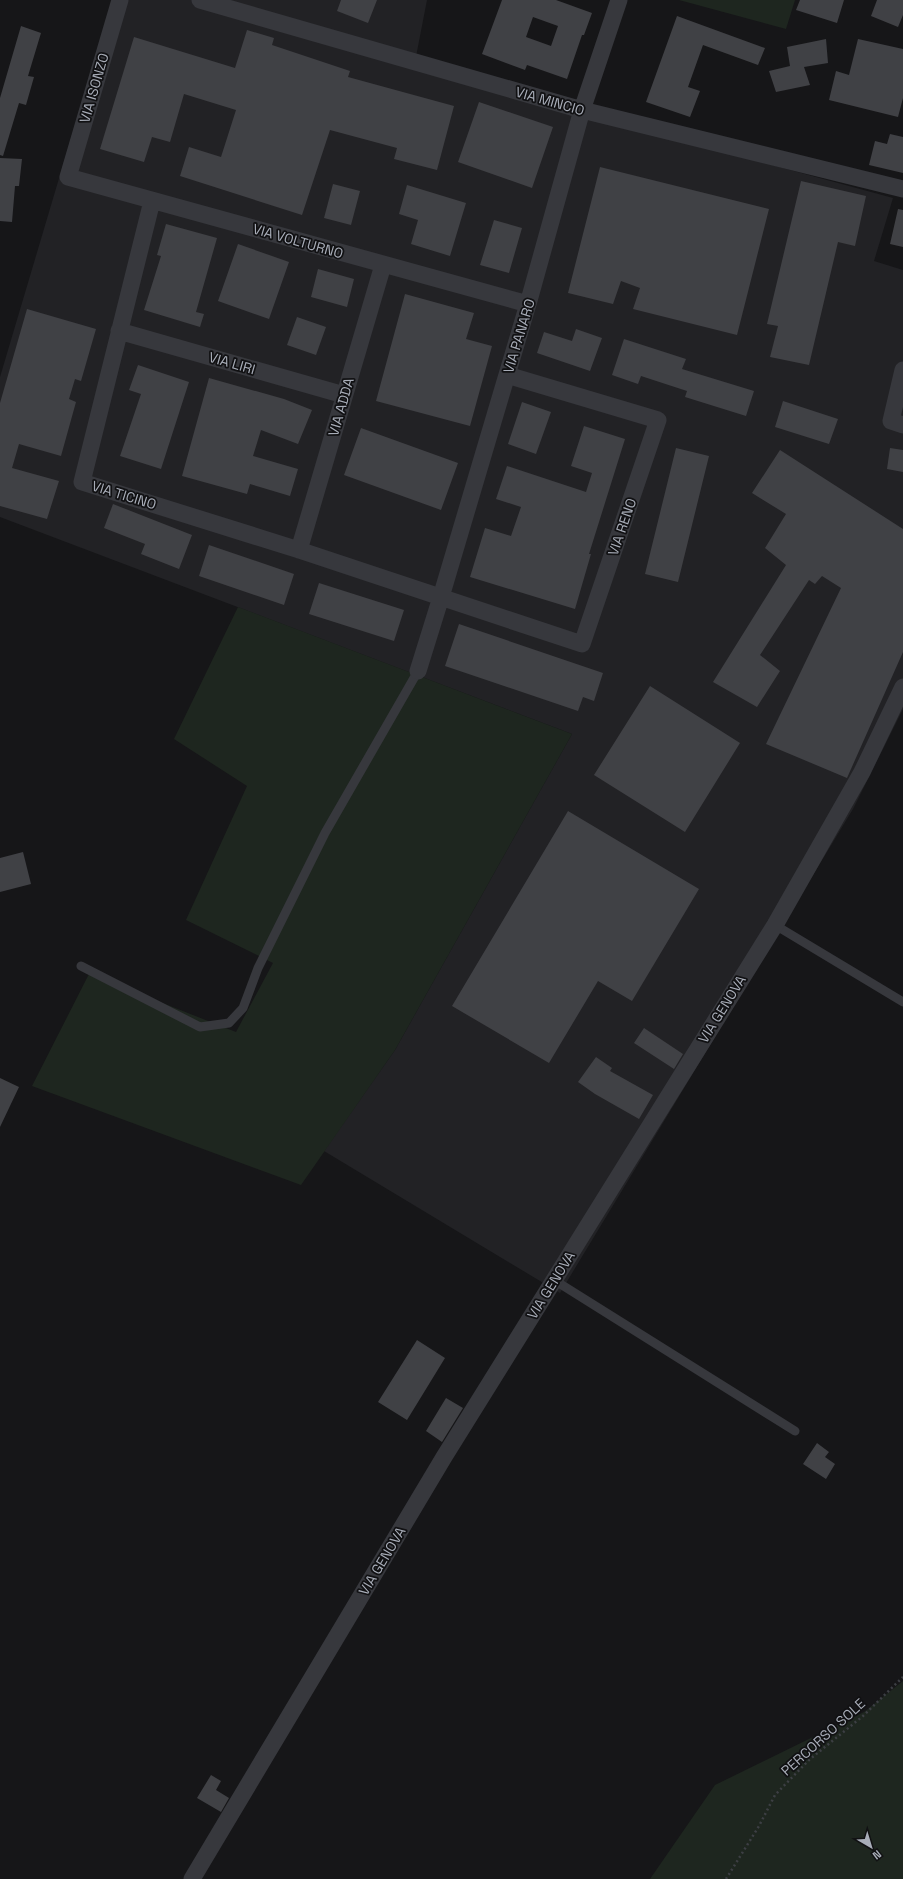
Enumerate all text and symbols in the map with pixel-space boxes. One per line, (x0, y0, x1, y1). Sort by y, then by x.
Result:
street label: VIA ISONZO (75, 51, 113, 125)
street label: VIA MINCIO (513, 83, 587, 119)
street label: VIA VOLTURNO (251, 219, 345, 263)
street label: VIA PANARO (499, 297, 539, 375)
street label: VIA LIRI (207, 348, 257, 378)
street label: VIA ADDA (324, 376, 358, 438)
street label: VIA TICINO (89, 477, 159, 513)
street label: VIA RENO (604, 496, 640, 558)
street label: VIA GENOVA (694, 972, 750, 1046)
street label: VIA GENOVA (523, 1248, 579, 1322)
street label: VIA GENOVA (355, 1523, 410, 1598)
street label: PERCORSO SOLE (777, 1694, 869, 1780)
north arrow (851, 1827, 891, 1867)
text: N (870, 1847, 884, 1863)

